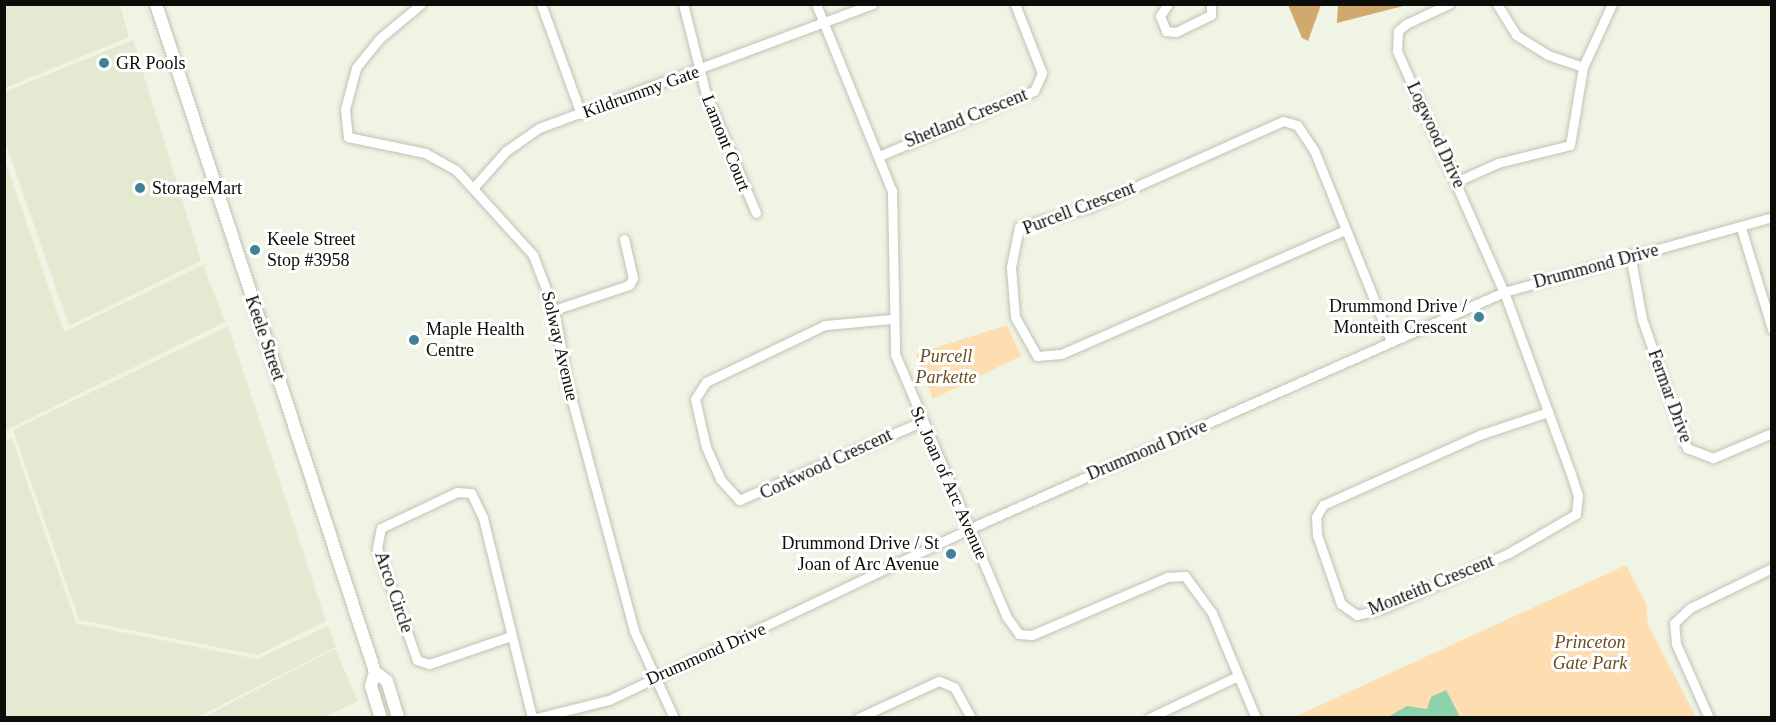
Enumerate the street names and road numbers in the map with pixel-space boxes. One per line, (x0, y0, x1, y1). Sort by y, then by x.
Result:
street label: Kildrummy Gate (580, 61, 702, 123)
street label: Logwood Drive (1402, 79, 1470, 191)
street label: Shetland Crescent (901, 84, 1031, 152)
street label: Lamont Court (697, 92, 755, 194)
street label: Purcell Crescent (1020, 177, 1138, 239)
street label: Drummond Drive (1531, 239, 1661, 293)
street label: Solway Avenue (537, 288, 583, 404)
street label: Keele Street (240, 293, 290, 383)
street label: Fermar Drive (1643, 347, 1697, 445)
street label: St. Joan of Arc Avenue (905, 402, 993, 564)
street label: Drummond Drive (1084, 415, 1210, 485)
street label: Corkwood Crescent (756, 424, 896, 504)
street label: Arco Circle (370, 549, 418, 635)
street label: Monteith Crescent (1365, 550, 1497, 620)
street label: Drummond Drive (643, 618, 769, 690)

